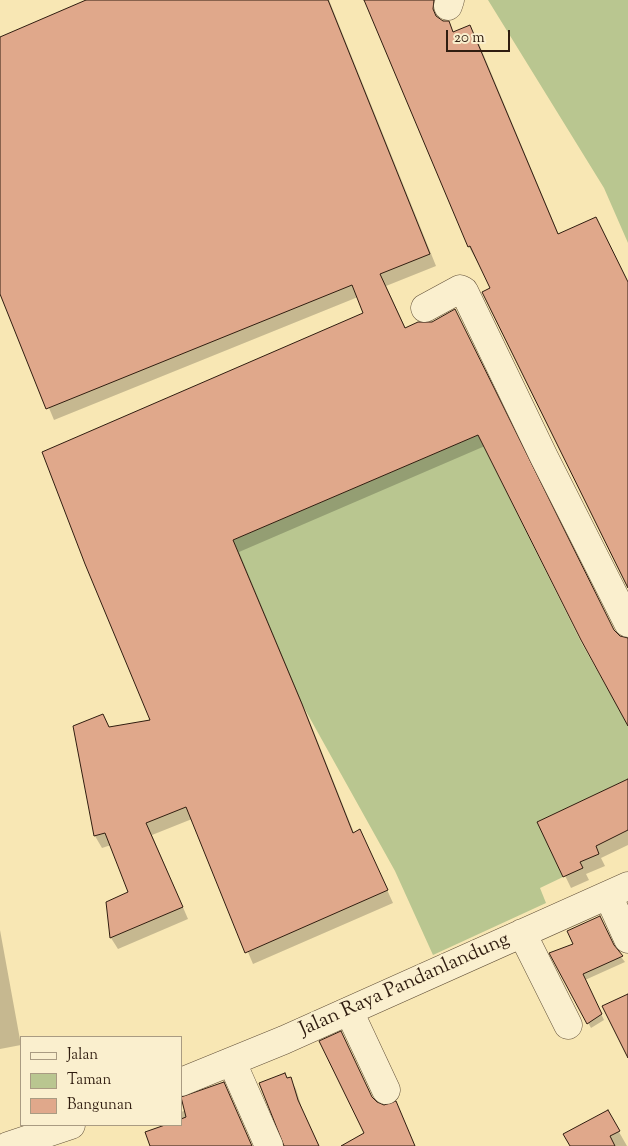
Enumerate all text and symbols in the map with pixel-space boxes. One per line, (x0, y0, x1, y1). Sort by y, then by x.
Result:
scale bar (448, 20, 512, 52)
text: 20 m (454, 28, 485, 49)
street label: Jalan Raya Pandanlandung (296, 929, 514, 1043)
legend (20, 1036, 182, 1126)
text: Jalan (67, 1045, 98, 1066)
text: Taman (67, 1070, 111, 1091)
text: Bangunan (67, 1095, 133, 1116)

